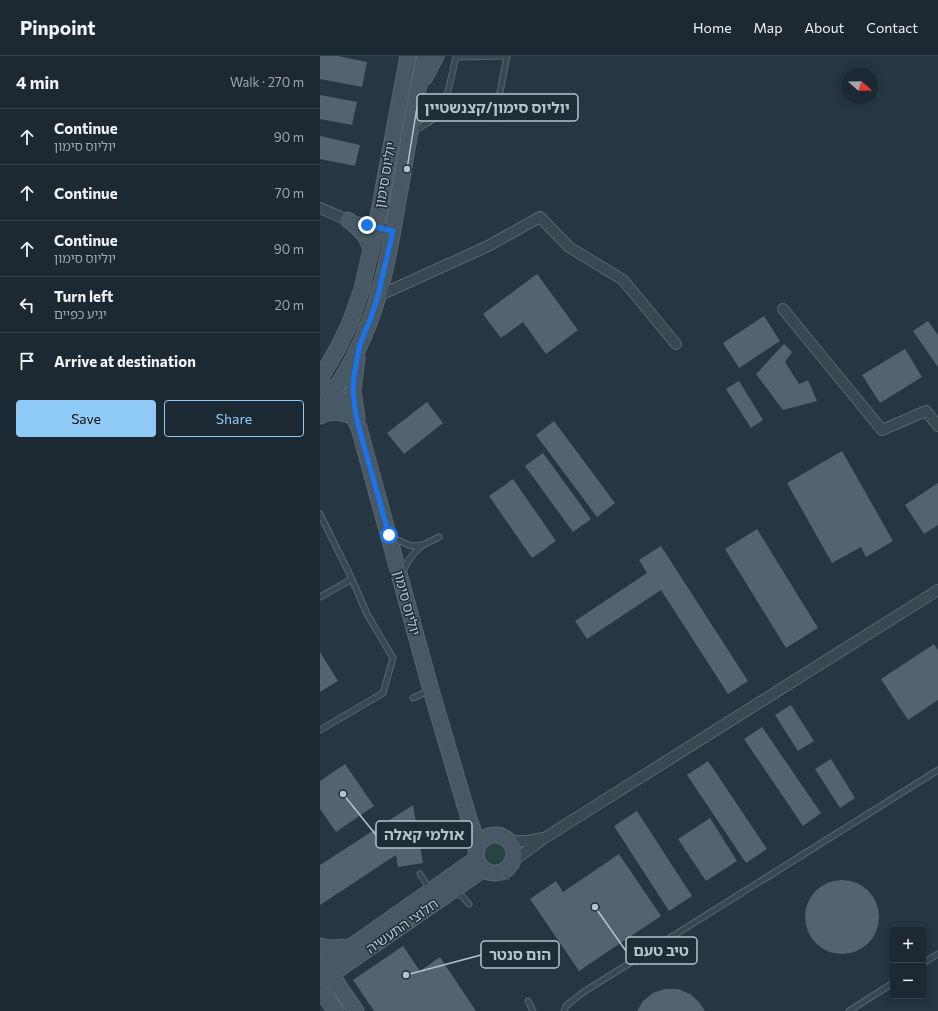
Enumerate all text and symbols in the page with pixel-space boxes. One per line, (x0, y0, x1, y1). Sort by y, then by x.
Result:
text: Pinpoint (20, 16, 96, 39)
text: Home (693, 19, 732, 36)
text: Map (754, 19, 782, 36)
text: About (804, 19, 844, 36)
text: Contact (866, 19, 918, 36)
north arrow (842, 68, 878, 104)
text: 4 min (16, 72, 59, 93)
text: Walk · 270 m (230, 74, 304, 90)
callout: יוליוס סימון/קצנשטיין (417, 94, 578, 121)
text: יוליוס סימון/קצנשטיין (424, 98, 570, 116)
text: Continue (54, 119, 118, 137)
icon: ahead (16, 126, 38, 148)
text: 90 m (274, 129, 304, 145)
text: יוליוס סימון (54, 138, 116, 154)
street label: יוליוס סימון (370, 141, 399, 209)
icon: ahead (16, 182, 38, 204)
text: Continue (54, 184, 118, 202)
text: 70 m (275, 185, 304, 201)
route end (358, 216, 376, 234)
text: Continue (54, 231, 118, 249)
icon: ahead (16, 238, 38, 260)
text: 90 m (274, 241, 304, 257)
text: יוליוס סימון (54, 250, 116, 266)
text: Turn left (54, 287, 113, 305)
icon: left (16, 294, 38, 316)
text: 20 m (275, 297, 304, 313)
text: יגיע כפיים (54, 306, 107, 322)
icon: arrive (16, 350, 38, 372)
text: Arrive at destination (54, 352, 196, 370)
button: Save (16, 400, 156, 437)
button: Share (164, 400, 304, 437)
route start (380, 526, 398, 544)
street label: יוליוס סימון (391, 568, 424, 637)
callout: אולמי קאלה (376, 821, 472, 848)
text: אולמי קאלה (384, 825, 464, 843)
street label: חלוצי התעשיה (362, 895, 441, 957)
map controls (890, 927, 926, 999)
button: + (890, 927, 926, 963)
callout: טיב טעם (626, 937, 697, 964)
callout: הום סנטר (481, 941, 559, 968)
text: טיב טעם (633, 941, 689, 959)
text: הום סנטר (489, 945, 551, 963)
button: − (890, 963, 926, 999)

